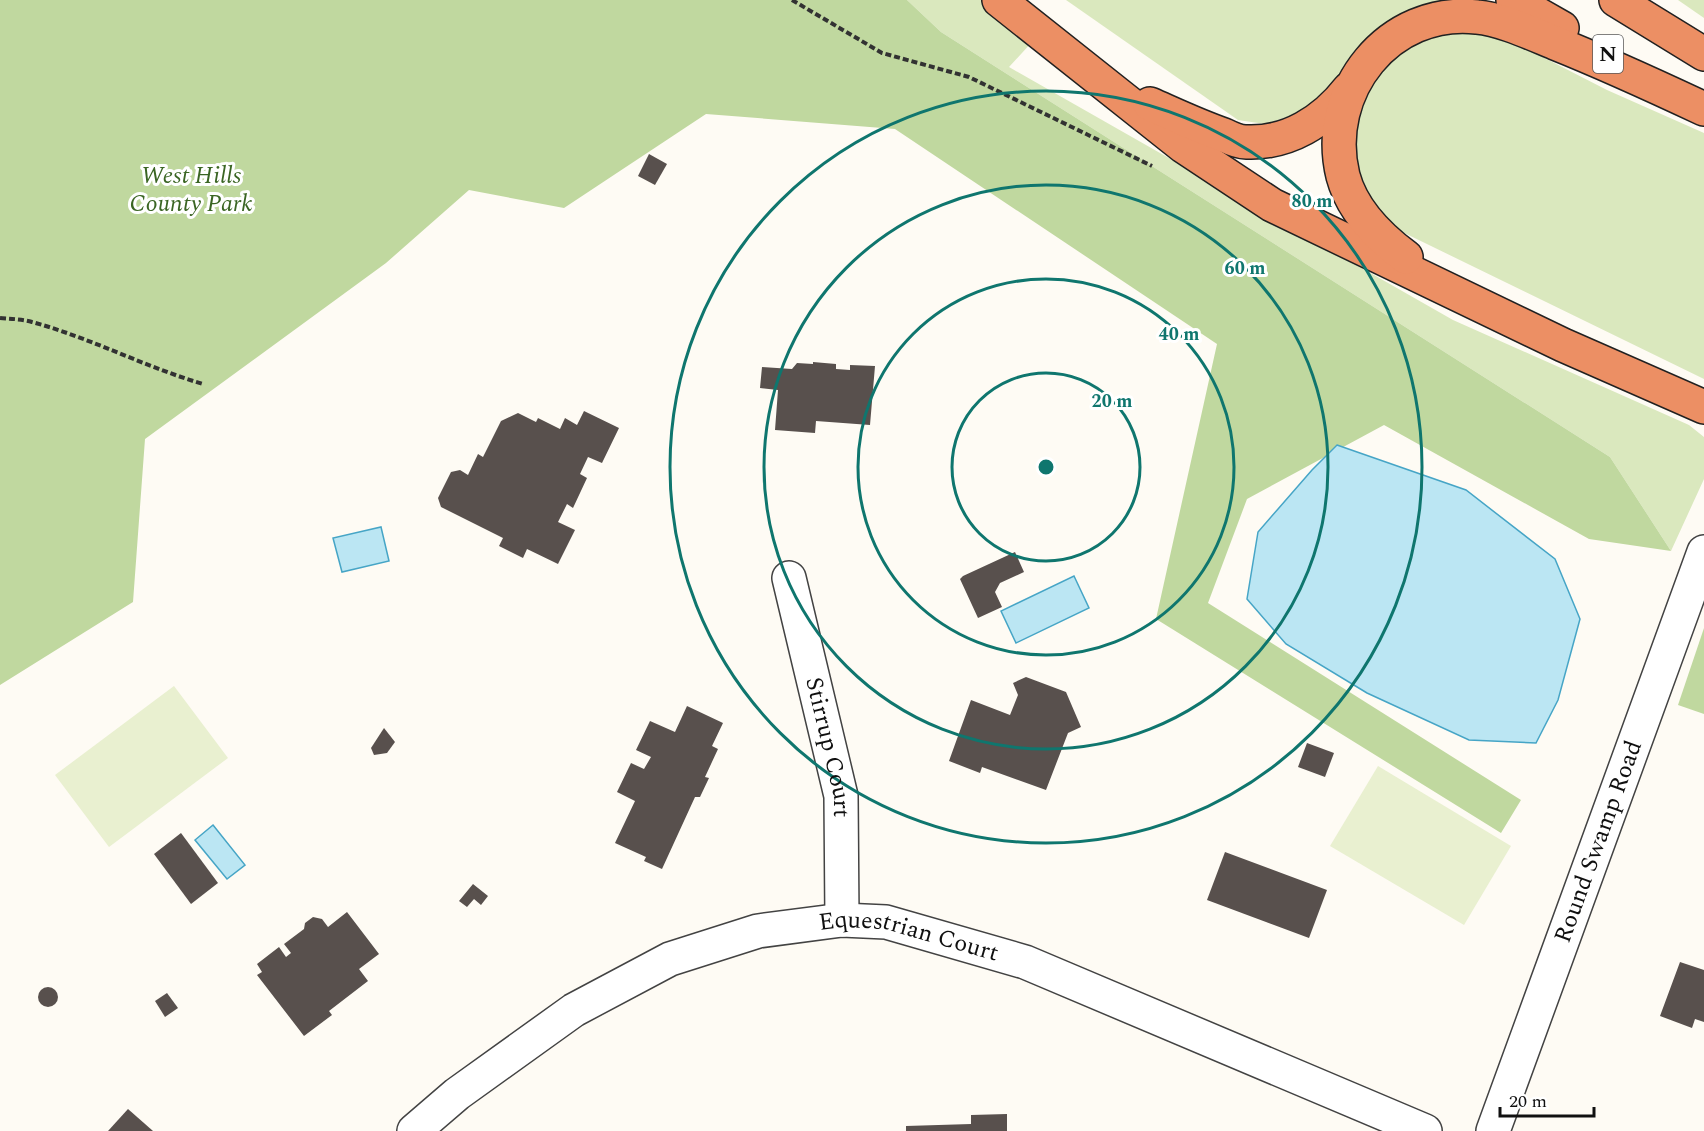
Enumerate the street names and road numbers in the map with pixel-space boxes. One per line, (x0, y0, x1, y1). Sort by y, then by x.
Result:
road number: N (1593, 35, 1623, 73)
street label: Stirrup Court (795, 674, 859, 818)
street label: Round Swamp Road (1545, 735, 1652, 948)
street label: Equestrian Court (816, 901, 1003, 971)

